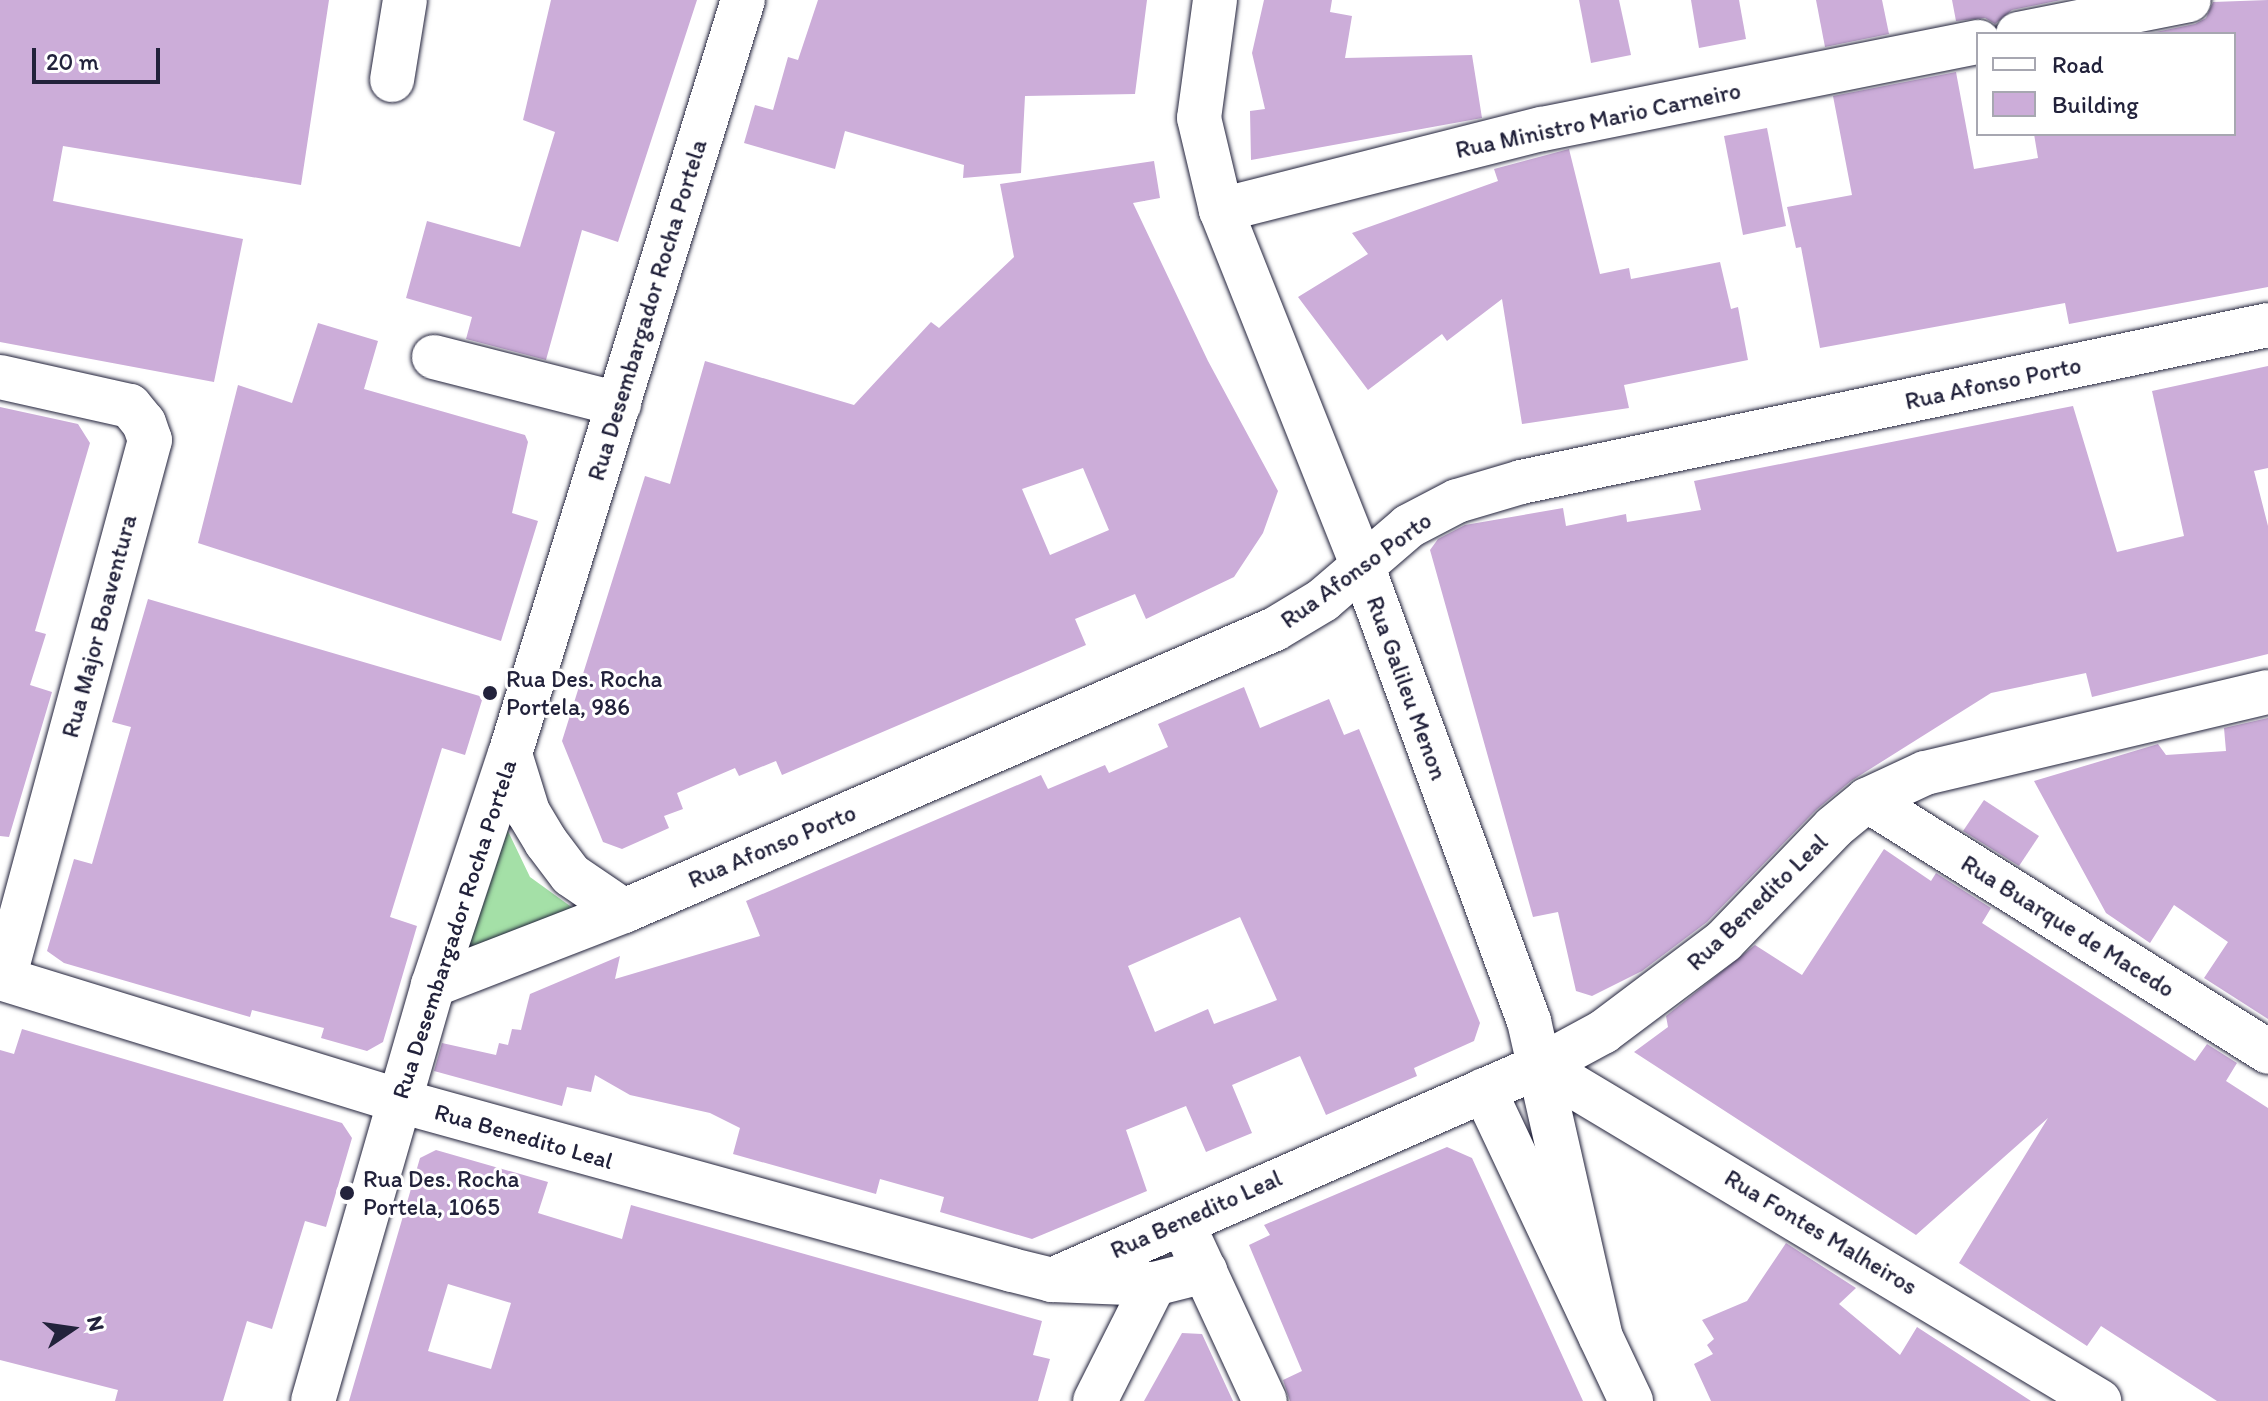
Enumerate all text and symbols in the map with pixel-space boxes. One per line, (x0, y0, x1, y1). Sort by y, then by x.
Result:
scale bar (36, 32, 164, 82)
legend (1976, 32, 2236, 136)
text: 20 m (46, 47, 99, 76)
text: Road (2052, 50, 2104, 79)
street label: Rua Ministro Mario Carneiro (1453, 76, 1743, 164)
text: Building (2052, 90, 2139, 119)
street label: Rua Desembargador Rocha Portela (581, 136, 713, 484)
street label: Rua Afonso Porto (1903, 350, 2083, 416)
street label: Rua Afonso Porto (1275, 506, 1437, 634)
street label: Rua Major Boaventura (56, 512, 142, 740)
street label: Rua Galileu Menon (1360, 592, 1454, 784)
place label: Rua Des. Rocha Portela, 986 (506, 665, 662, 721)
marker: Rua Des. Rocha Portela, 986 (481, 684, 499, 702)
street label: Rua Desembargador Rocha Portela (385, 756, 523, 1102)
street label: Rua Afonso Porto (684, 798, 860, 894)
street label: Rua Benedito Leal (1681, 827, 1833, 977)
street label: Rua Buarque de Macedo (1956, 848, 2180, 1004)
street label: Rua Benedito Leal (431, 1097, 617, 1175)
street label: Rua Benedito Leal (1106, 1163, 1286, 1265)
street label: Rua Fontes Malheiros (1720, 1163, 1922, 1301)
place label: Rua Des. Rocha Portela, 1065 (363, 1165, 519, 1221)
marker: Rua Des. Rocha Portela, 1065 (338, 1184, 356, 1202)
north arrow (32, 1289, 112, 1369)
text: N (81, 1313, 111, 1334)

